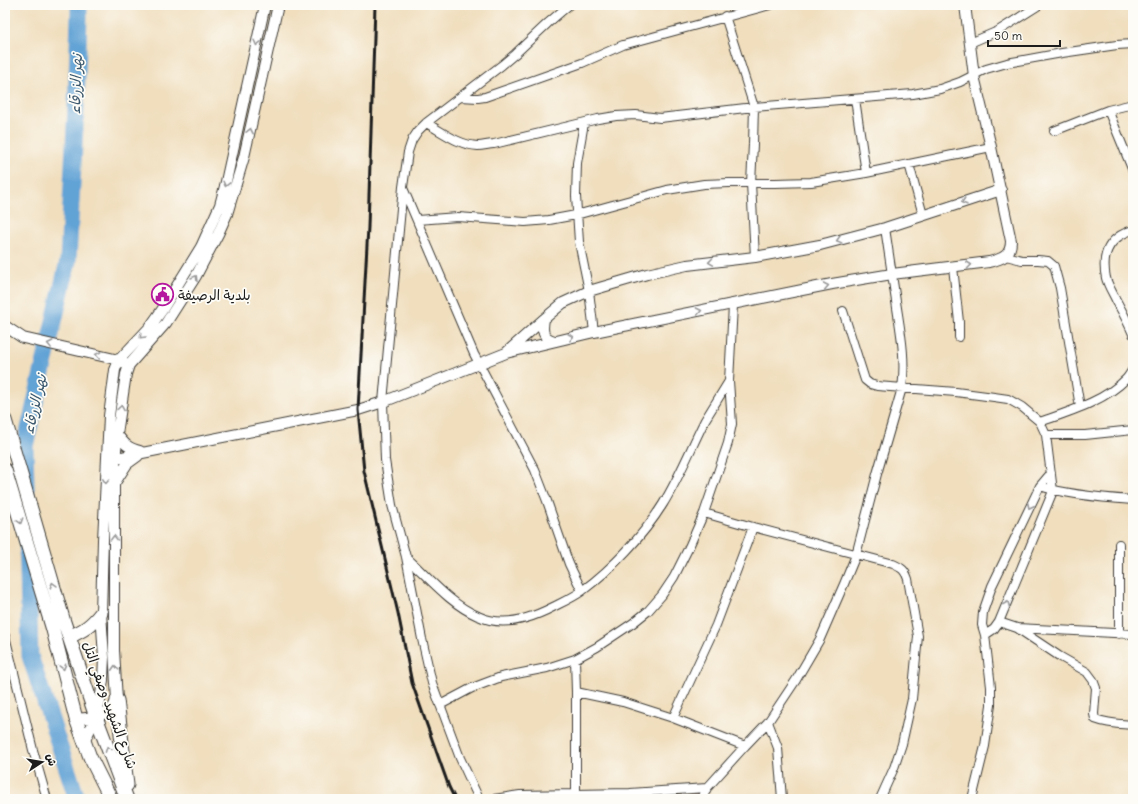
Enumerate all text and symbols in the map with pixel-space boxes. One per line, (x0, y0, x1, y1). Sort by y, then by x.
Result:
scale bar (988, 22, 1060, 48)
text: 50 m (994, 28, 1023, 43)
one-way arrow (253, 40, 261, 46)
water label: نهر الزرقاء (65, 52, 86, 114)
one-way arrow (245, 128, 253, 134)
one-way arrow (222, 180, 230, 187)
one-way arrow (961, 197, 968, 206)
one-way arrow (836, 235, 843, 244)
one-way arrow (708, 257, 715, 266)
one-way arrow (966, 260, 972, 269)
one-way arrow (190, 275, 197, 282)
public building icon: بلدية الرصيفة (149, 282, 175, 308)
one-way arrow (823, 282, 829, 290)
place label: بلدية الرصيفة (178, 286, 251, 304)
one-way arrow (696, 308, 702, 316)
one-way arrow (139, 331, 147, 339)
one-way arrow (568, 334, 575, 342)
one-way arrow (47, 340, 54, 349)
one-way arrow (95, 352, 101, 360)
water label: نهر الزرقاء (18, 371, 51, 435)
one-way arrow (116, 405, 125, 411)
one-way arrow (101, 478, 110, 484)
one-way arrow (1027, 501, 1035, 509)
one-way arrow (15, 517, 24, 524)
one-way arrow (110, 535, 118, 541)
one-way arrow (49, 582, 58, 589)
one-way arrow (1002, 601, 1010, 608)
street label: شارع الشهيد وصفي التل (75, 639, 141, 773)
one-way arrow (58, 664, 66, 671)
one-way arrow (111, 665, 120, 671)
north arrow (22, 742, 62, 782)
one-way arrow (105, 746, 113, 753)
text: ش (44, 753, 60, 767)

